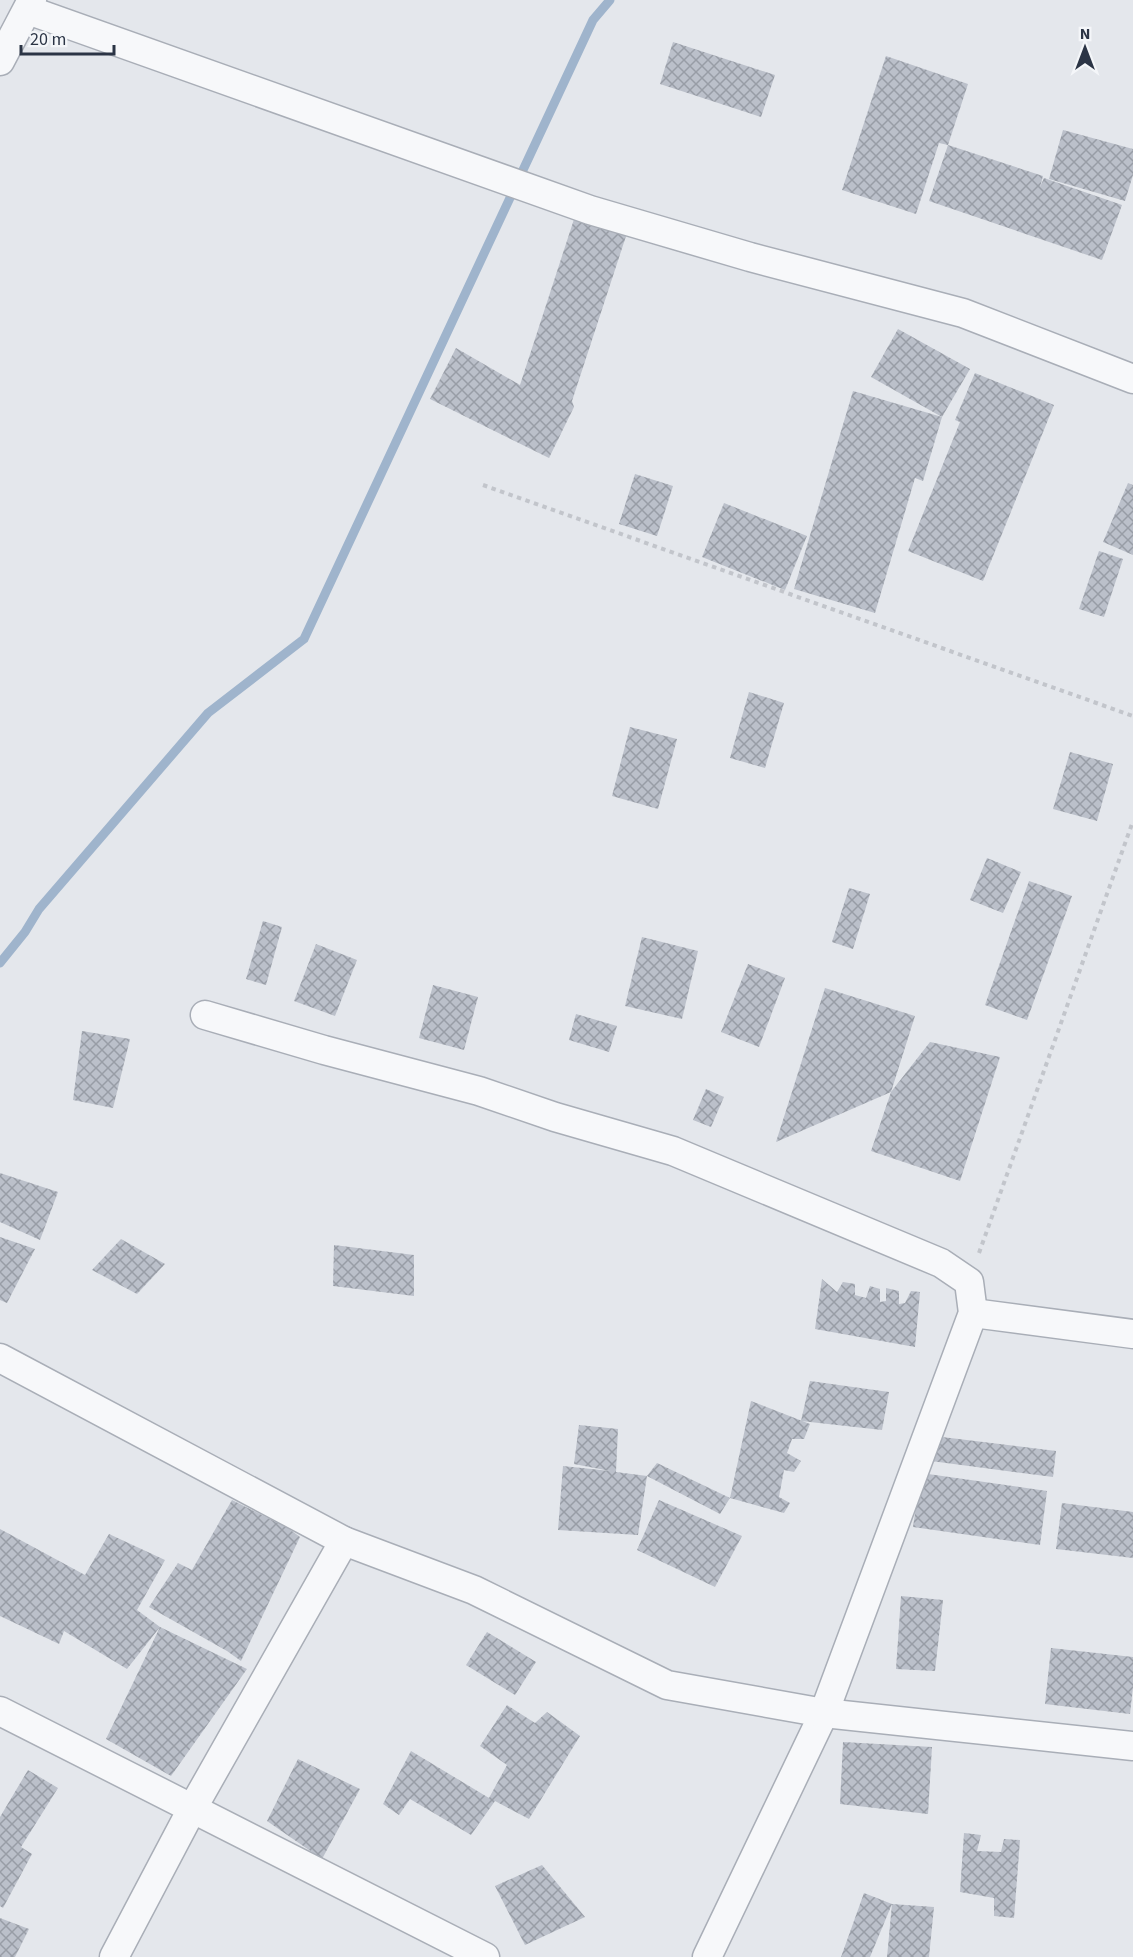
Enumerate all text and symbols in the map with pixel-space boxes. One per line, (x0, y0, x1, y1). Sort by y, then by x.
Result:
scale bar (21, 18, 114, 56)
north arrow (1055, 18, 1115, 78)
text: N (1080, 23, 1090, 45)
text: 20 m (30, 27, 66, 52)

